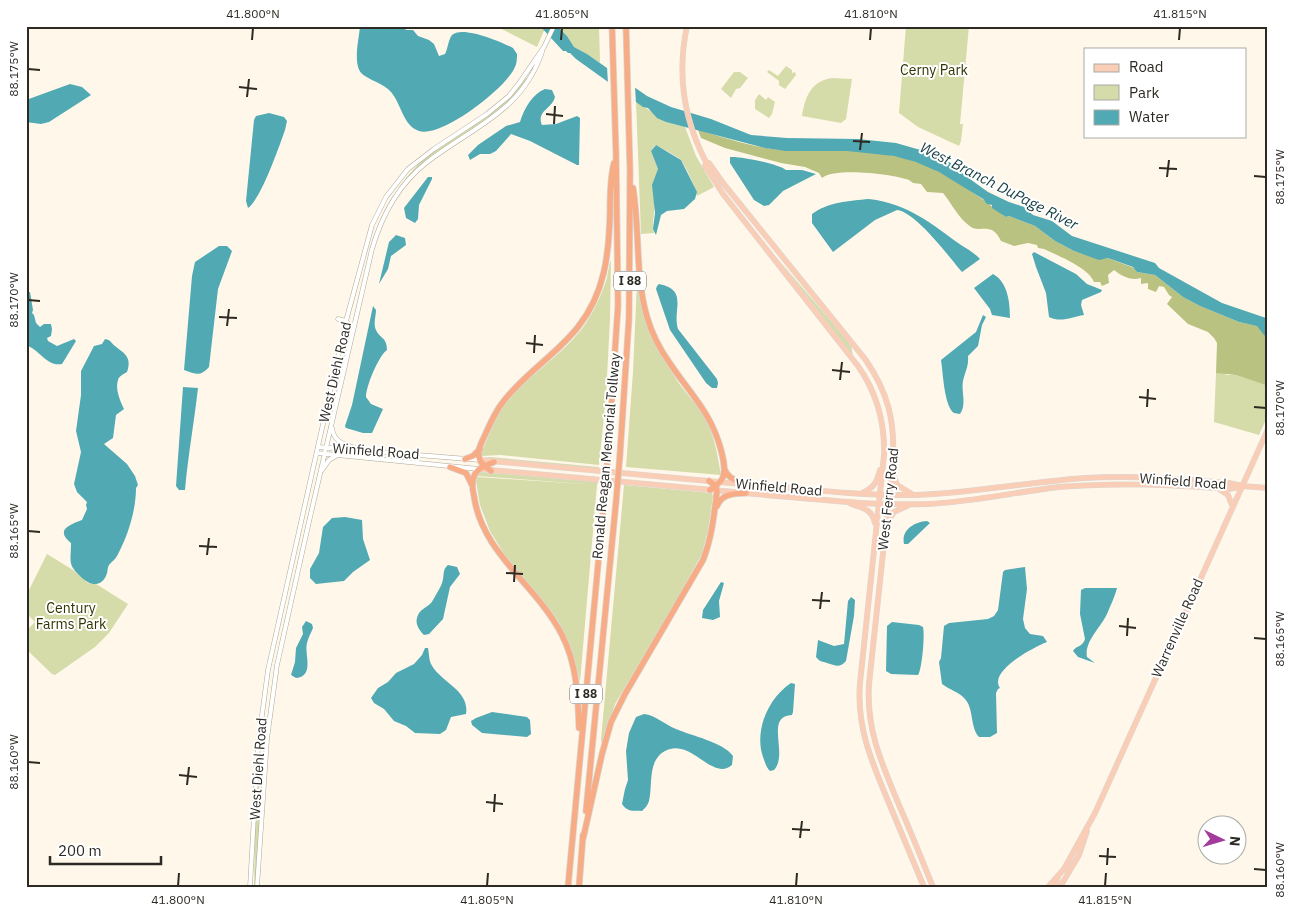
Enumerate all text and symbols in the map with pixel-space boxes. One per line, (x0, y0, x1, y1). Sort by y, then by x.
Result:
text: 41.800°N (226, 6, 280, 21)
text: 41.805°N (535, 6, 589, 21)
text: 41.810°N (844, 6, 898, 21)
text: 41.815°N (1153, 6, 1207, 21)
text: 88.175°W (6, 41, 21, 97)
legend (1084, 48, 1246, 138)
text: Road (1129, 57, 1164, 76)
park label: Cerny Park (900, 61, 969, 79)
text: Park (1129, 83, 1159, 102)
text: Water (1129, 107, 1170, 126)
water label: West Branch DuPage River (917, 137, 1082, 234)
text: 88.175°W (1272, 149, 1287, 205)
text: 88.170°W (6, 272, 21, 328)
road number: I 88 (614, 272, 646, 290)
street label: West Diehl Road (315, 320, 355, 424)
street label: Ronald Reagan Memorial Tollway (588, 352, 624, 560)
text: 88.170°W (1272, 380, 1287, 436)
street label: Winfield Road (332, 439, 420, 463)
street label: West Ferry Road (874, 447, 902, 551)
street label: Winfield Road (1139, 469, 1227, 493)
street label: Winfield Road (735, 474, 823, 500)
text: 88.165°W (6, 503, 21, 559)
street label: Warrenville Road (1147, 576, 1207, 680)
park label: Century Farms Park (36, 599, 107, 633)
text: 88.165°W (1272, 611, 1287, 667)
road number: I 88 (570, 684, 602, 704)
street label: West Diehl Road (245, 717, 271, 821)
text: 88.160°W (6, 734, 21, 790)
north arrow (1196, 816, 1246, 866)
scale bar (50, 833, 161, 865)
text: N (1226, 835, 1244, 847)
text: 200 m (58, 841, 102, 860)
text: 88.160°W (1272, 842, 1287, 898)
text: 41.800°N (151, 892, 205, 907)
text: 41.805°N (460, 892, 514, 907)
text: 41.810°N (769, 892, 823, 907)
text: 41.815°N (1078, 892, 1132, 907)

